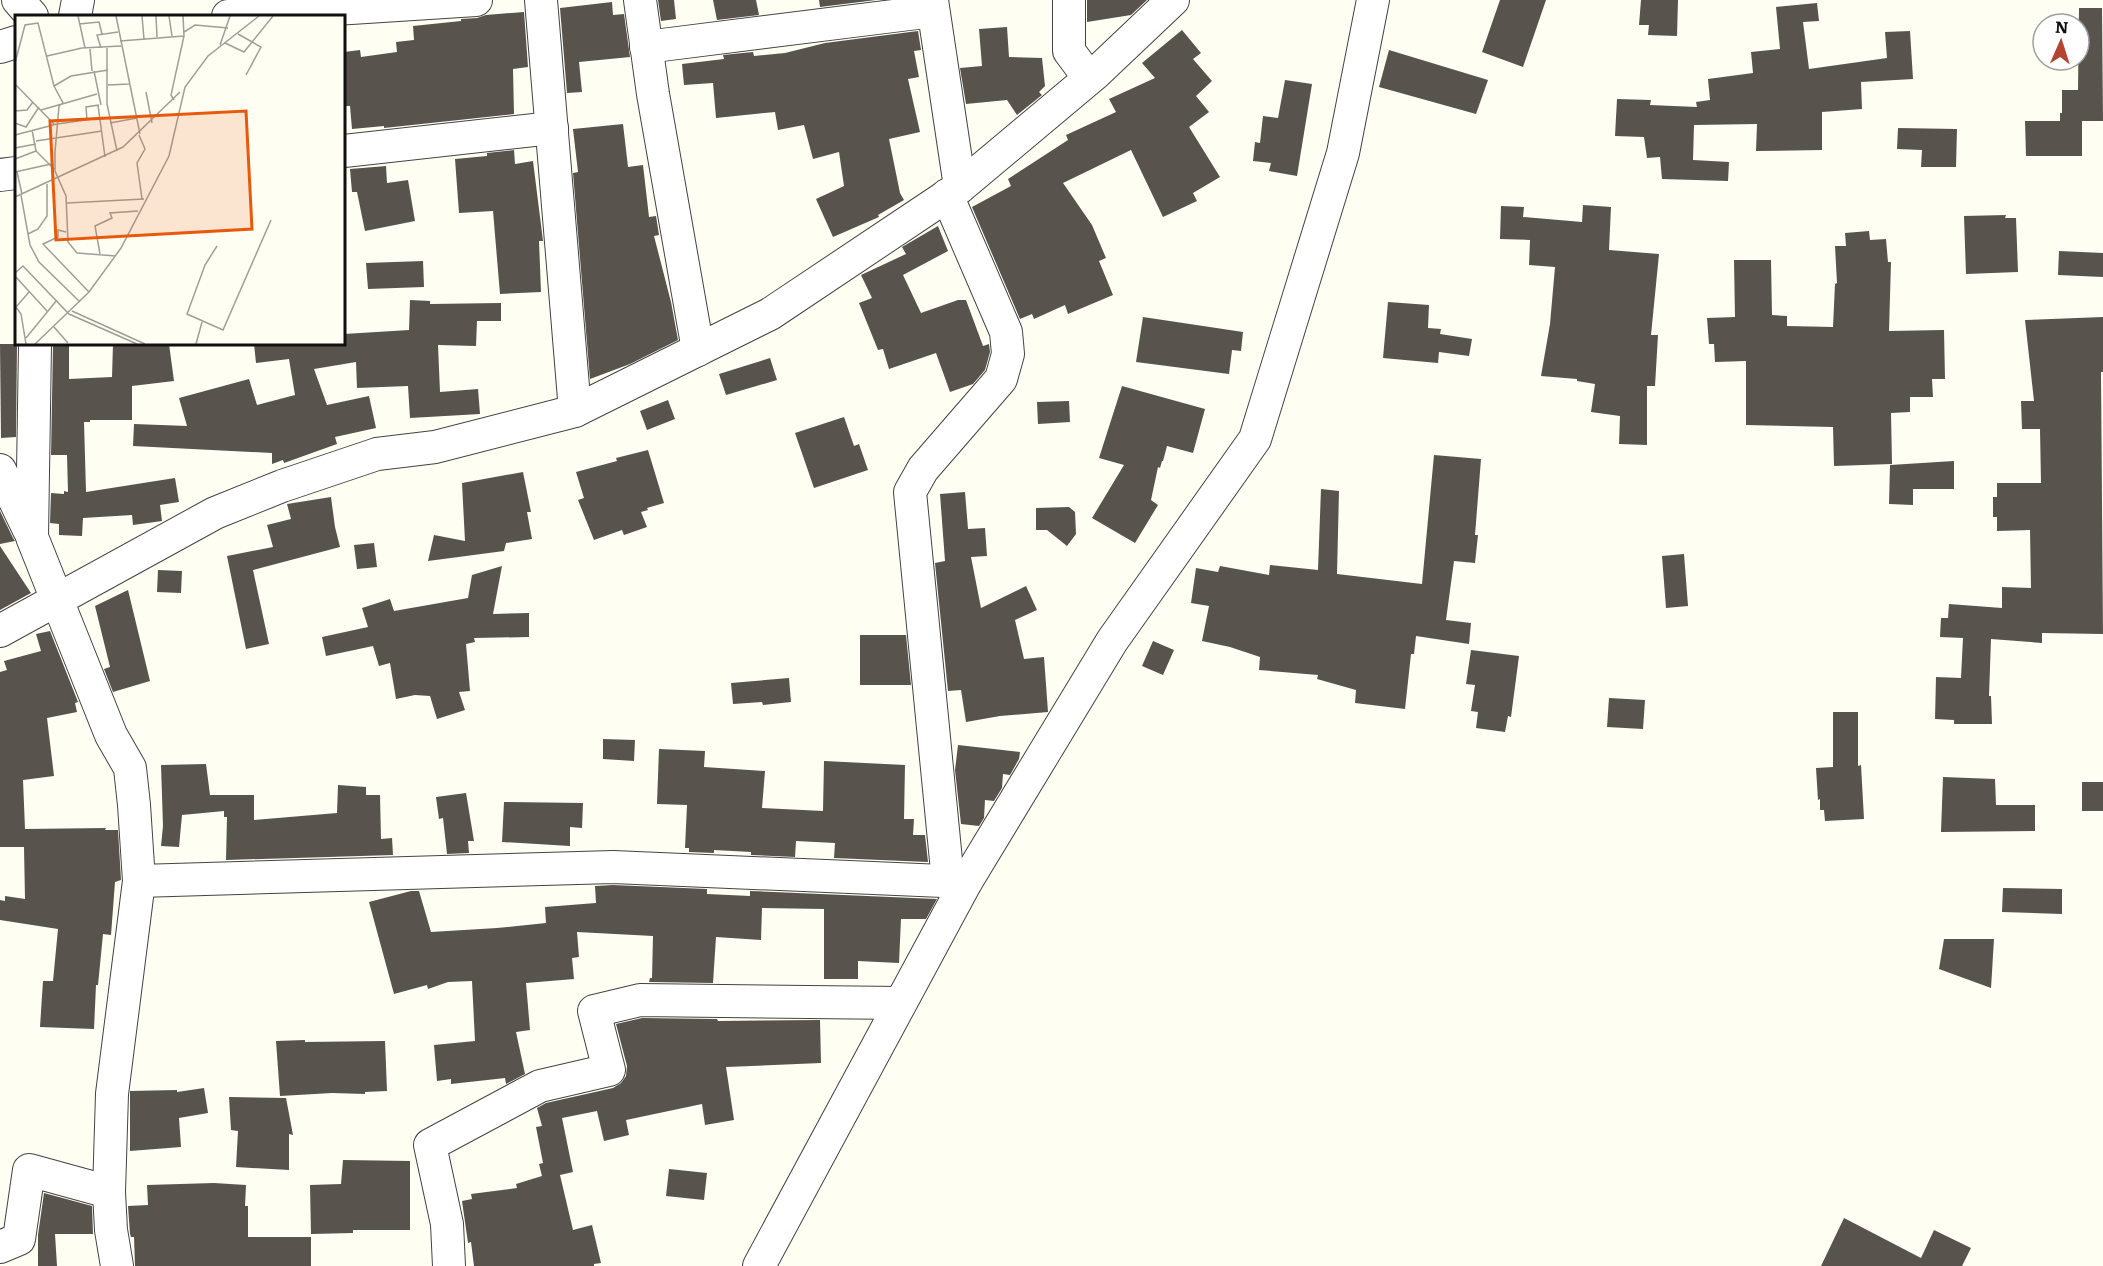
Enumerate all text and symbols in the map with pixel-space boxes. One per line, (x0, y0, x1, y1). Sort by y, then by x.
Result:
north arrow (2031, 12, 2091, 72)
text: N (2054, 14, 2069, 38)
inset map (15, 15, 345, 345)

